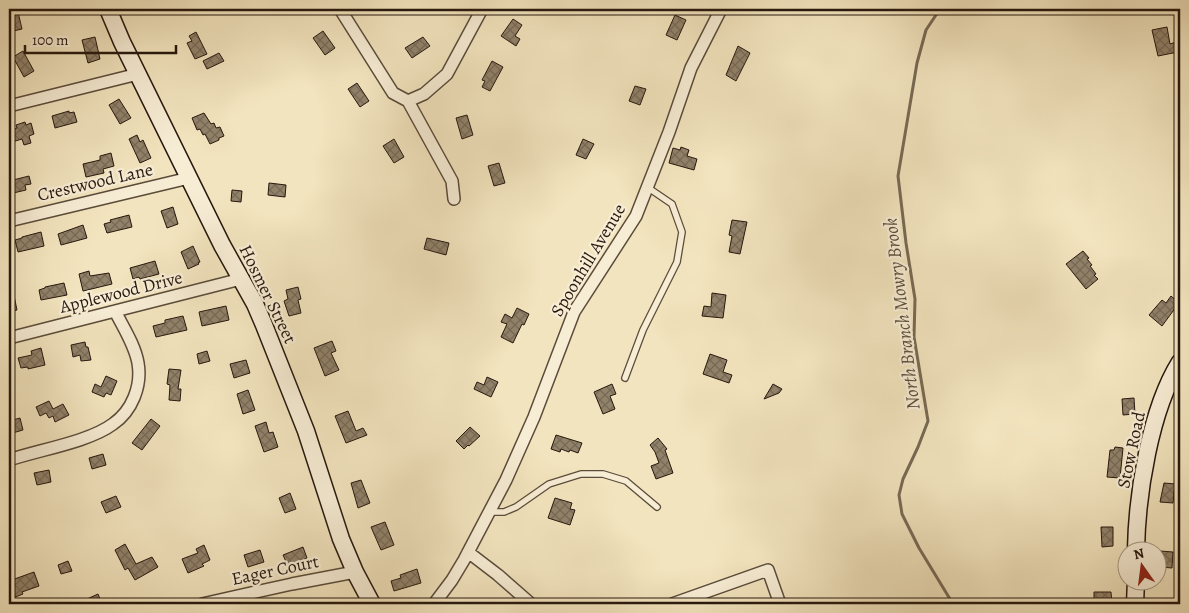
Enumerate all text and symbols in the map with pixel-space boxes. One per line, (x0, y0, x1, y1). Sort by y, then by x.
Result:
scale bar (25, 22, 176, 54)
text: 100 m (32, 30, 69, 50)
street label: Crestwood Lane (35, 157, 155, 207)
street label: Spoonhill Avenue (545, 199, 631, 321)
water label: North Branch Mowry Brook (877, 216, 927, 411)
street label: Hosmer Street (234, 241, 302, 347)
street label: Applewood Drive (56, 265, 185, 319)
street label: Stow Road (1111, 409, 1151, 491)
north arrow (1116, 540, 1166, 590)
text: N (1132, 543, 1146, 564)
street label: Eager Court (229, 549, 321, 591)

